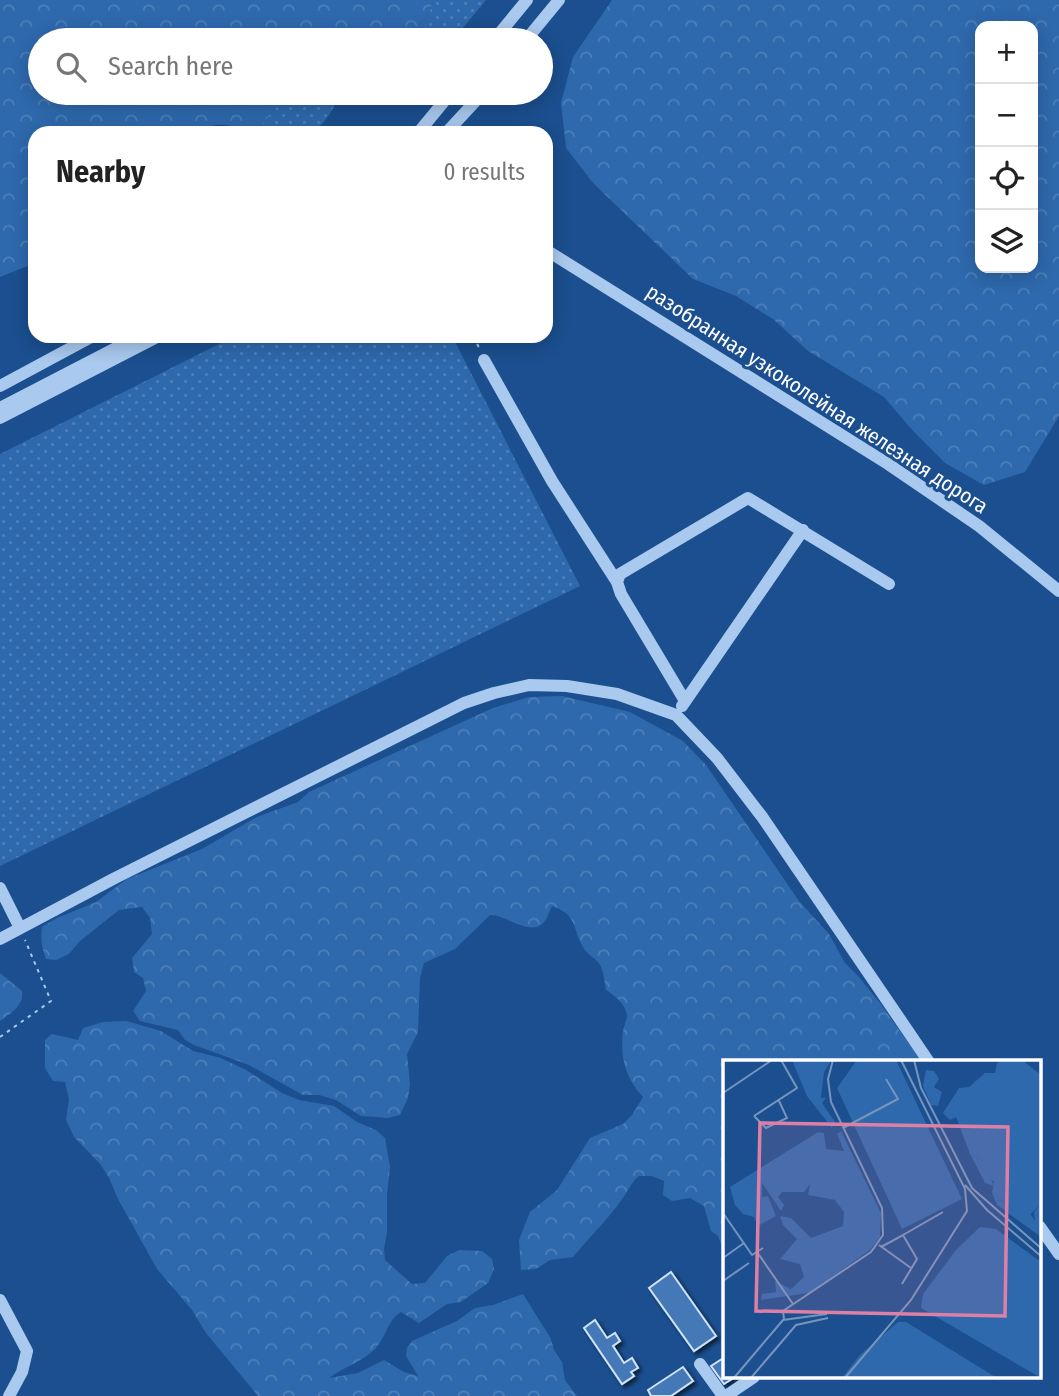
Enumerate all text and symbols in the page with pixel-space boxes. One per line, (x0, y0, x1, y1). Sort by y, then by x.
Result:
map controls (975, 21, 1038, 273)
button: + (975, 21, 1038, 84)
search box (28, 28, 553, 105)
icon: search (52, 48, 90, 86)
text: Search here (108, 51, 233, 82)
button: − (975, 84, 1038, 147)
button: locate (975, 147, 1038, 210)
text: Nearby (56, 154, 145, 190)
text: 0 results (444, 158, 525, 186)
button: layers (975, 210, 1038, 273)
street label: разобранная узкоколейная железная дорога (641, 279, 993, 519)
inset map (723, 1060, 1042, 1378)

